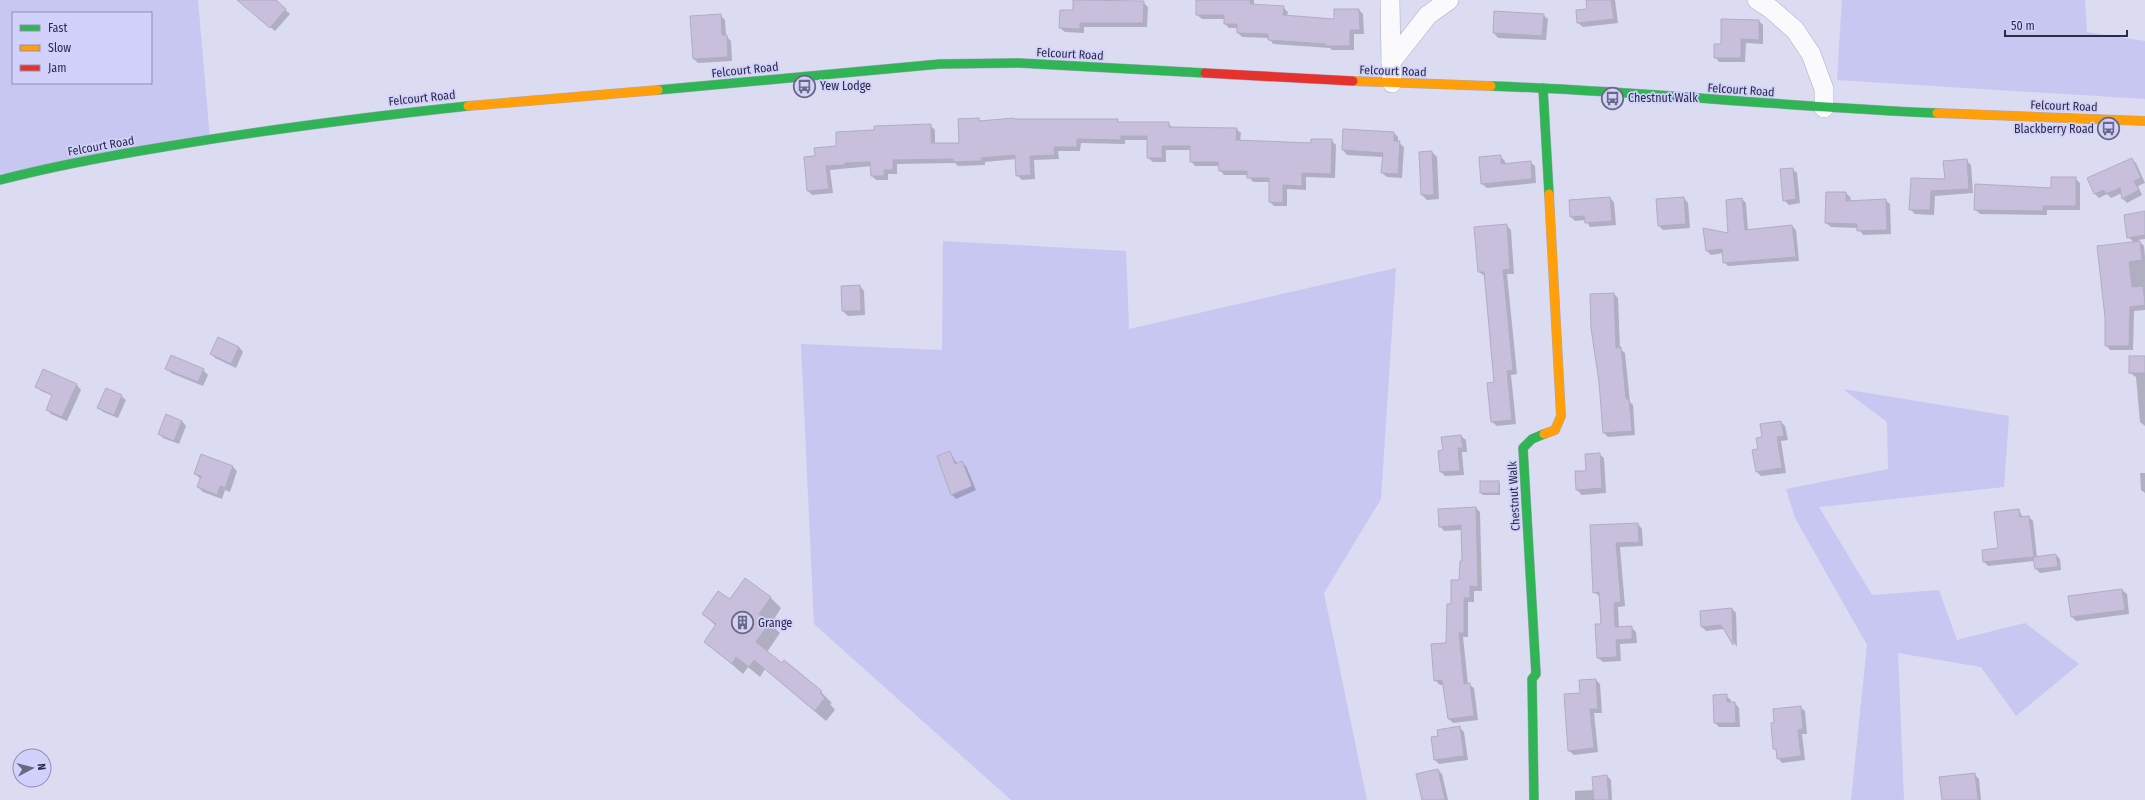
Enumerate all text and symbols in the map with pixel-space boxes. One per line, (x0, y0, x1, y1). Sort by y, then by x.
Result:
legend (12, 12, 152, 84)
scale bar (2005, 12, 2127, 38)
text: 50 m (2011, 19, 2035, 33)
text: Fast (48, 21, 67, 35)
text: Slow (48, 41, 71, 55)
street label: Felcourt Road (1036, 45, 1104, 63)
street label: Felcourt Road (711, 60, 779, 80)
text: Jam (48, 61, 66, 75)
street label: Felcourt Road (1359, 63, 1427, 79)
bus stop icon: Yew Lodge (792, 73, 818, 99)
place label: Yew Lodge (820, 79, 871, 93)
street label: Felcourt Road (1707, 81, 1775, 99)
bus stop icon: Chestnut Walk (1600, 85, 1626, 111)
street label: Felcourt Road (388, 88, 456, 108)
place label: Chestnut Walk (1628, 91, 1698, 105)
street label: Felcourt Road (2030, 98, 2098, 114)
bus stop icon: Blackberry Road (2096, 116, 2122, 142)
place label: Blackberry Road (2014, 122, 2094, 136)
street label: Felcourt Road (67, 133, 135, 159)
street label: Chestnut Walk (1505, 460, 1523, 531)
building icon: Grange (729, 610, 755, 636)
place label: Grange (758, 616, 792, 630)
north arrow (12, 748, 52, 788)
text: N (35, 763, 48, 771)

